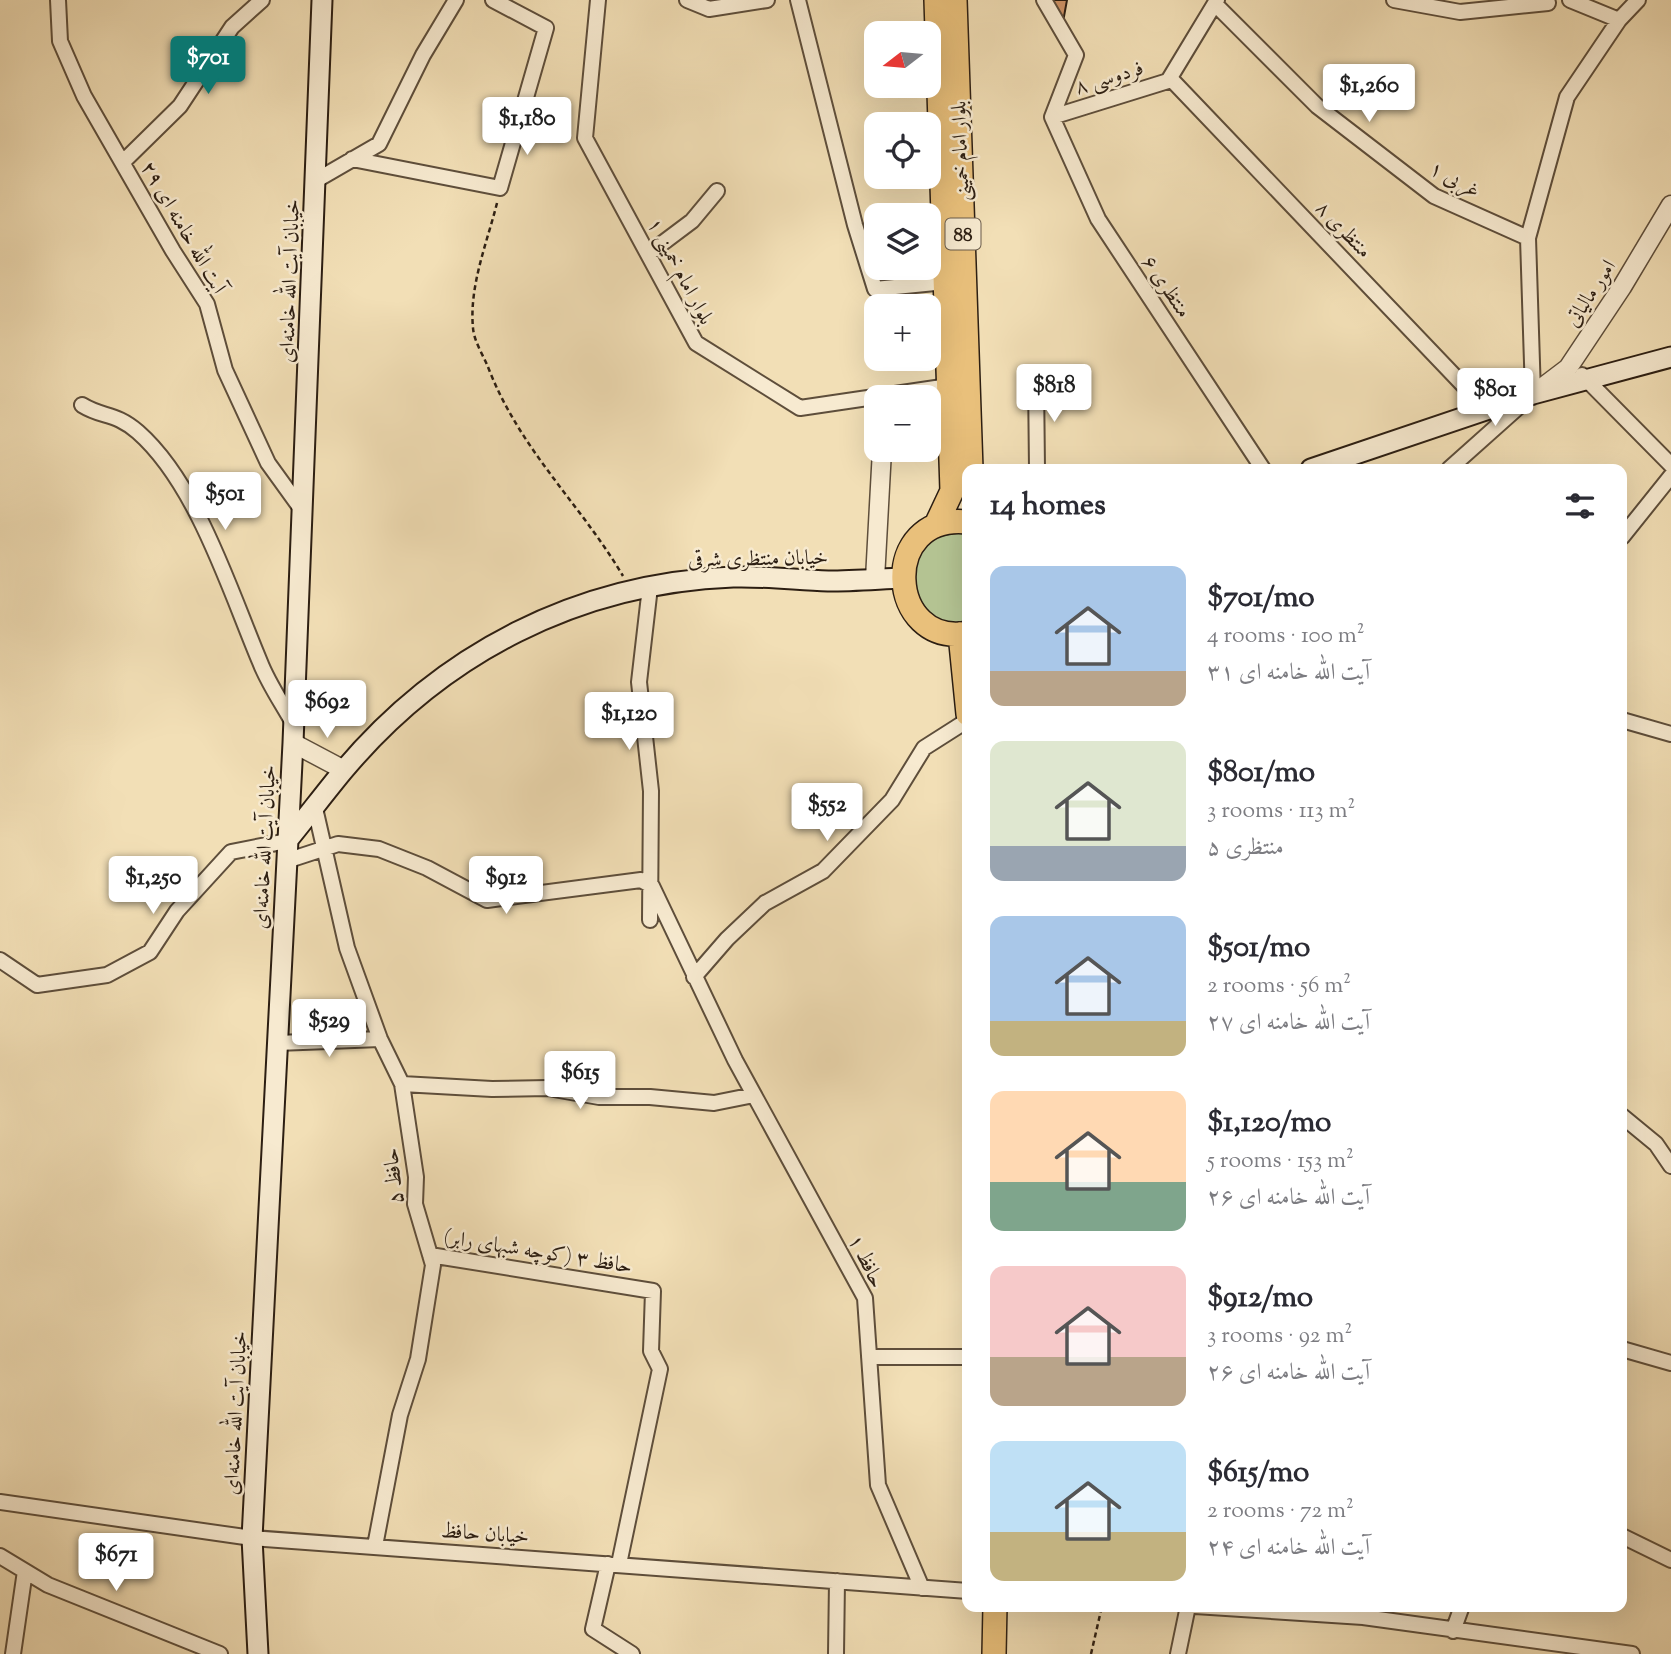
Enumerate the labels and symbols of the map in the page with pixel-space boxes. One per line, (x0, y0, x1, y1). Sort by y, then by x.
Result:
north arrow (864, 21, 942, 98)
pin: $701 (167, 36, 249, 96)
street label: فردوسی ۸ (1071, 54, 1148, 104)
pin: $1,260 (1312, 64, 1426, 124)
pin: $1,180 (470, 97, 584, 157)
street label: بلوار امام خمینی (945, 100, 980, 202)
street label: آیت الله خامنه ای ۲۹ (132, 154, 237, 302)
street label: غربی ۱ (1423, 155, 1485, 207)
street label: منتظری ۸ (1307, 195, 1378, 266)
street label: خیابان آیت الله خامنه‌ای (269, 198, 309, 364)
street label: بلوار امام خمینی ۱ (638, 213, 720, 331)
road number: 88 (946, 218, 981, 250)
street label: منتظری ۶ (1133, 250, 1197, 325)
street label: امور مالیاتی (1559, 255, 1625, 334)
pin: $818 (1013, 364, 1095, 424)
pin: $801 (1454, 368, 1536, 428)
pin: $501 (184, 472, 266, 532)
street label: خیابان منتظری شرقی (688, 544, 829, 576)
pin: $692 (286, 680, 368, 740)
pin: $1,120 (572, 692, 686, 752)
street label: خیابان آیت الله خامنه‌ای (243, 764, 285, 930)
pin: $552 (786, 784, 868, 843)
pin: $1,250 (96, 856, 210, 916)
pin: $912 (465, 856, 547, 916)
pin: $529 (288, 1000, 370, 1059)
pin: $615 (539, 1052, 621, 1111)
street label: حافظ ۵ (377, 1146, 413, 1205)
street label: حافظ ۳ (کوچه شبهای رابر) (441, 1223, 634, 1283)
street label: حافظ ۱ (839, 1230, 891, 1294)
street label: خیابان آیت الله خامنه‌ای (214, 1330, 256, 1496)
street label: خیابان حافظ (440, 1517, 530, 1553)
pin: $671 (75, 1534, 157, 1593)

